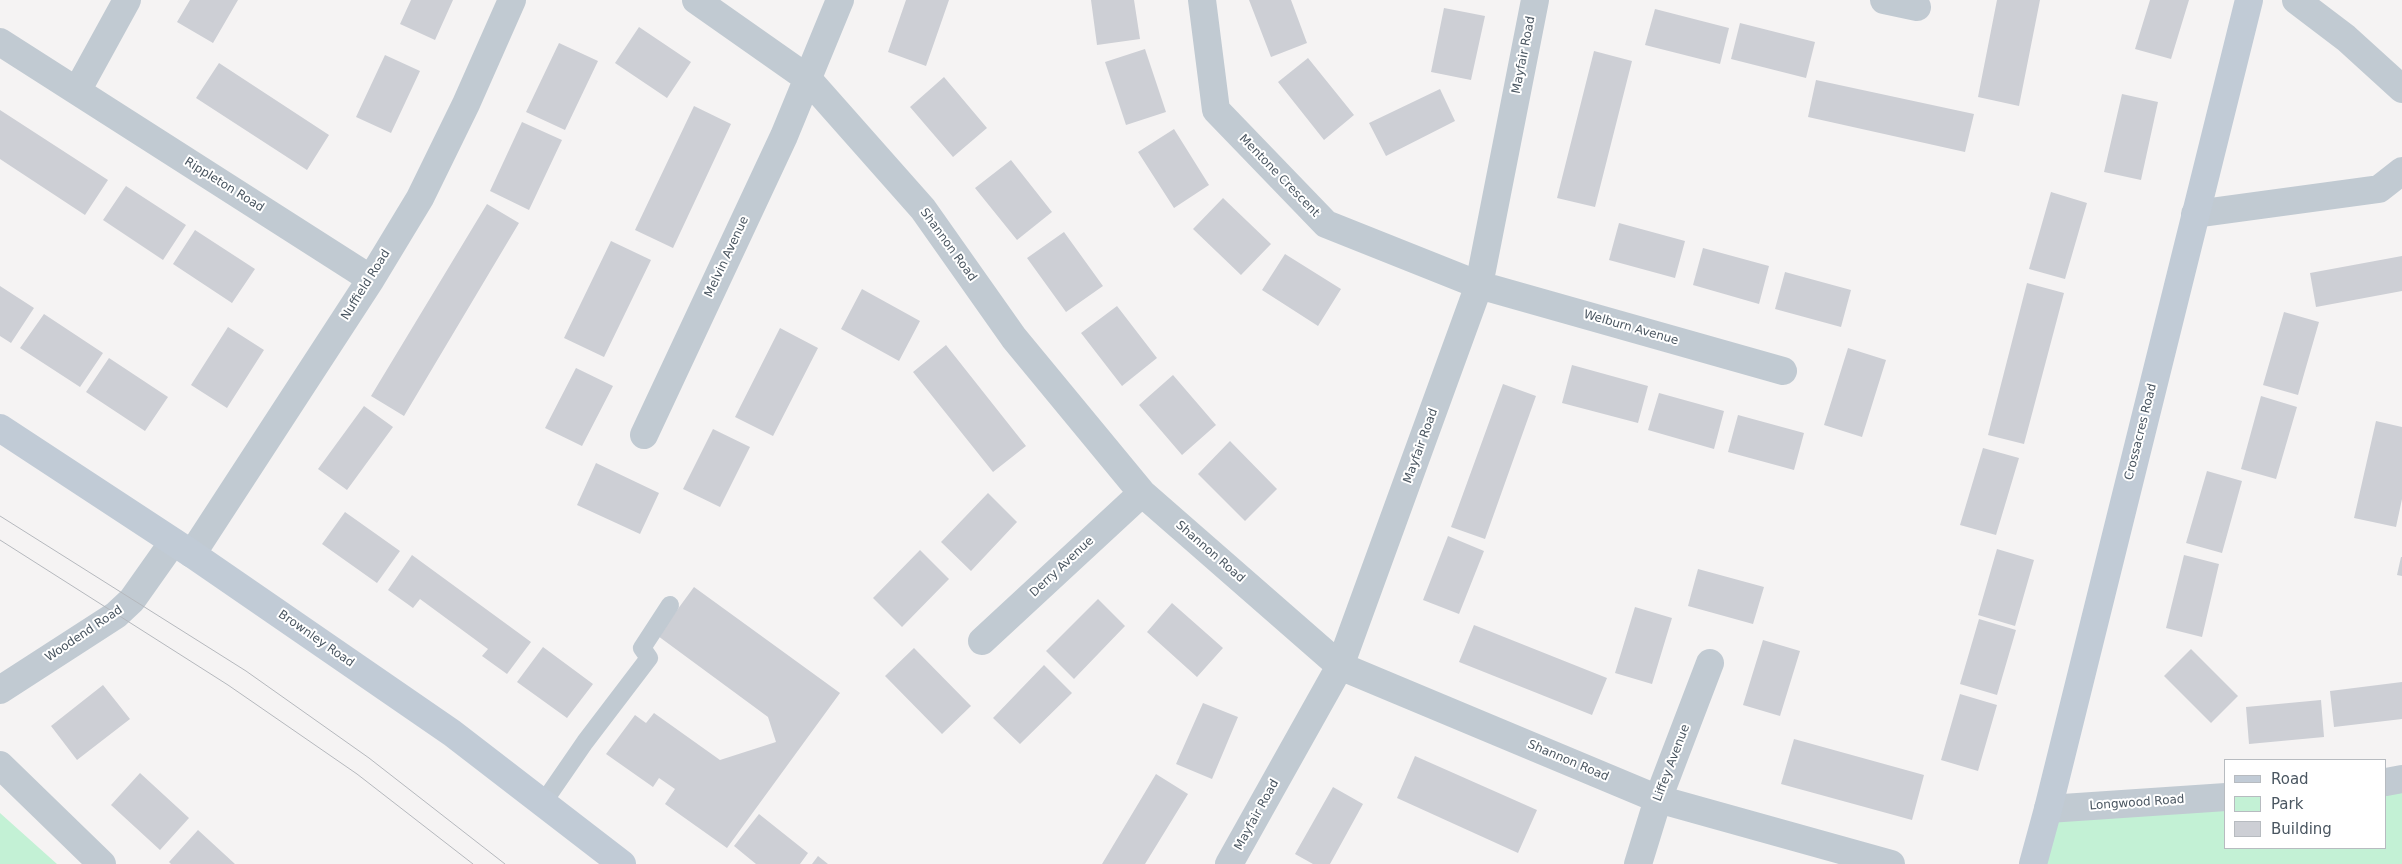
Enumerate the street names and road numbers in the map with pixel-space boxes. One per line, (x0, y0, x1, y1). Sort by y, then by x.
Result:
street label: Mayfair Road (1509, 15, 1539, 95)
street label: Mentone Crescent (1236, 132, 1322, 220)
street label: Rippleton Road (182, 155, 266, 215)
street label: Shannon Road (917, 206, 979, 284)
street label: Melvin Avenue (702, 214, 752, 300)
street label: Nuffield Road (339, 247, 393, 323)
street label: Welburn Avenue (1582, 308, 1680, 348)
street label: Crossacres Road (2122, 382, 2160, 482)
street label: Mayfair Road (1401, 407, 1441, 485)
street label: Shannon Road (1173, 518, 1247, 586)
street label: Derry Avenue (1027, 534, 1097, 600)
street label: Woodend Road (43, 603, 125, 665)
street label: Brownley Road (275, 607, 357, 671)
street label: Liffey Avenue (1651, 723, 1693, 803)
street label: Shannon Road (1525, 737, 1611, 785)
street label: Mayfair Road (1232, 777, 1282, 853)
street label: Longwood Road (2089, 793, 2185, 813)

